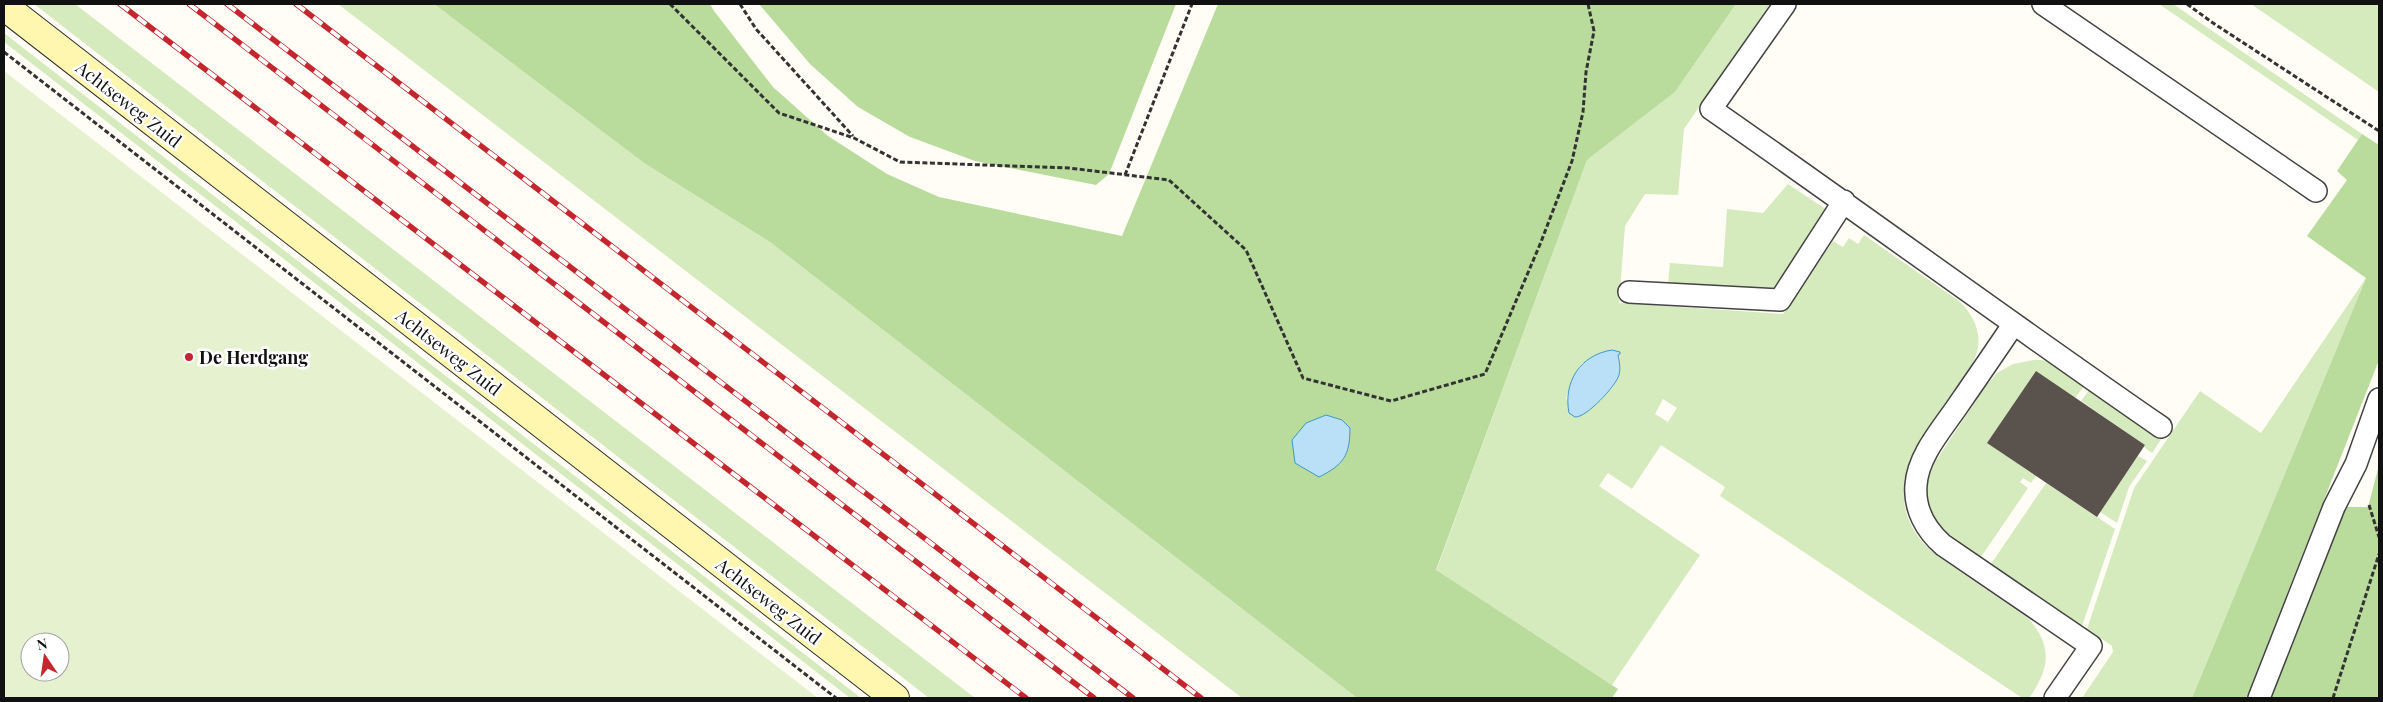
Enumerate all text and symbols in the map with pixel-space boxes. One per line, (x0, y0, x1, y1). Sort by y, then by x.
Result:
street label: Achtseweg Zuid (71, 55, 187, 153)
street label: Achtseweg Zuid (391, 303, 507, 401)
place label: De Herdgang (199, 345, 308, 369)
marker: De Herdgang (183, 351, 195, 363)
street label: Achtseweg Zuid (711, 552, 827, 650)
north arrow (20, 632, 70, 682)
text: N (35, 633, 49, 654)

